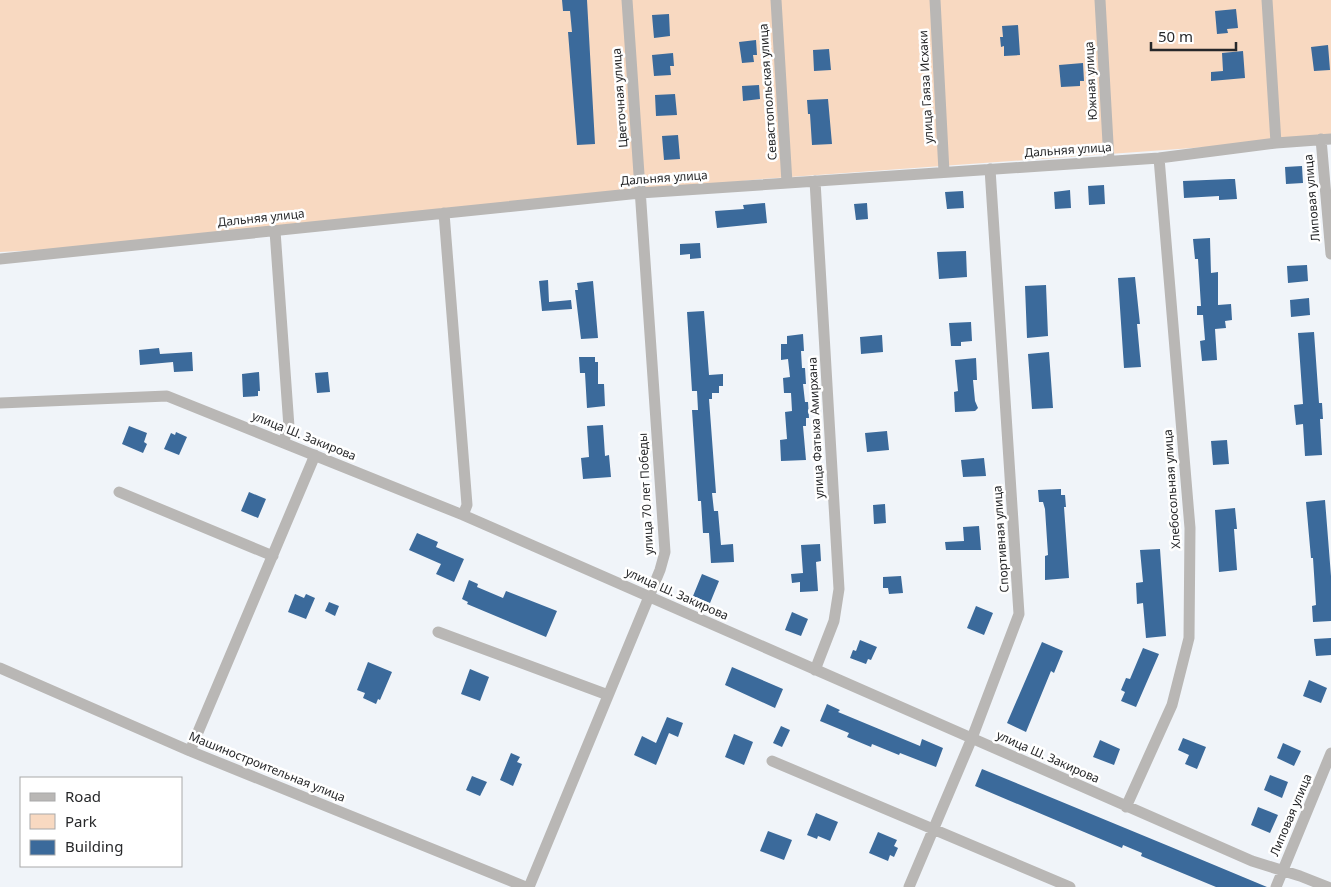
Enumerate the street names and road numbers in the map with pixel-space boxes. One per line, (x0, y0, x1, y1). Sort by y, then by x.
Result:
street label: Севастопольская улица (754, 23, 781, 161)
street label: улица Гаяза Исхаки (914, 30, 937, 144)
street label: Южная улица (1080, 41, 1101, 121)
street label: Цветочная улица (608, 48, 631, 148)
street label: Дальняя улица (1024, 138, 1112, 161)
street label: Липовая улица (1299, 154, 1324, 242)
street label: Дальняя улица (620, 166, 708, 189)
street label: Дальняя улица (217, 204, 305, 231)
street label: улица Фатыха Амирхана (803, 357, 828, 499)
street label: улица Ш. Закирова (249, 407, 359, 464)
street label: Хлебосольная улица (1159, 429, 1184, 549)
street label: улица 70 лет Победы (634, 433, 657, 555)
street label: Спортивная улица (988, 485, 1013, 593)
street label: улица Ш. Закирова (623, 563, 731, 624)
street label: улица Ш. Закирова (994, 726, 1102, 787)
street label: Машиностроительная улица (186, 727, 348, 806)
street label: Липовая улица (1266, 771, 1316, 859)

